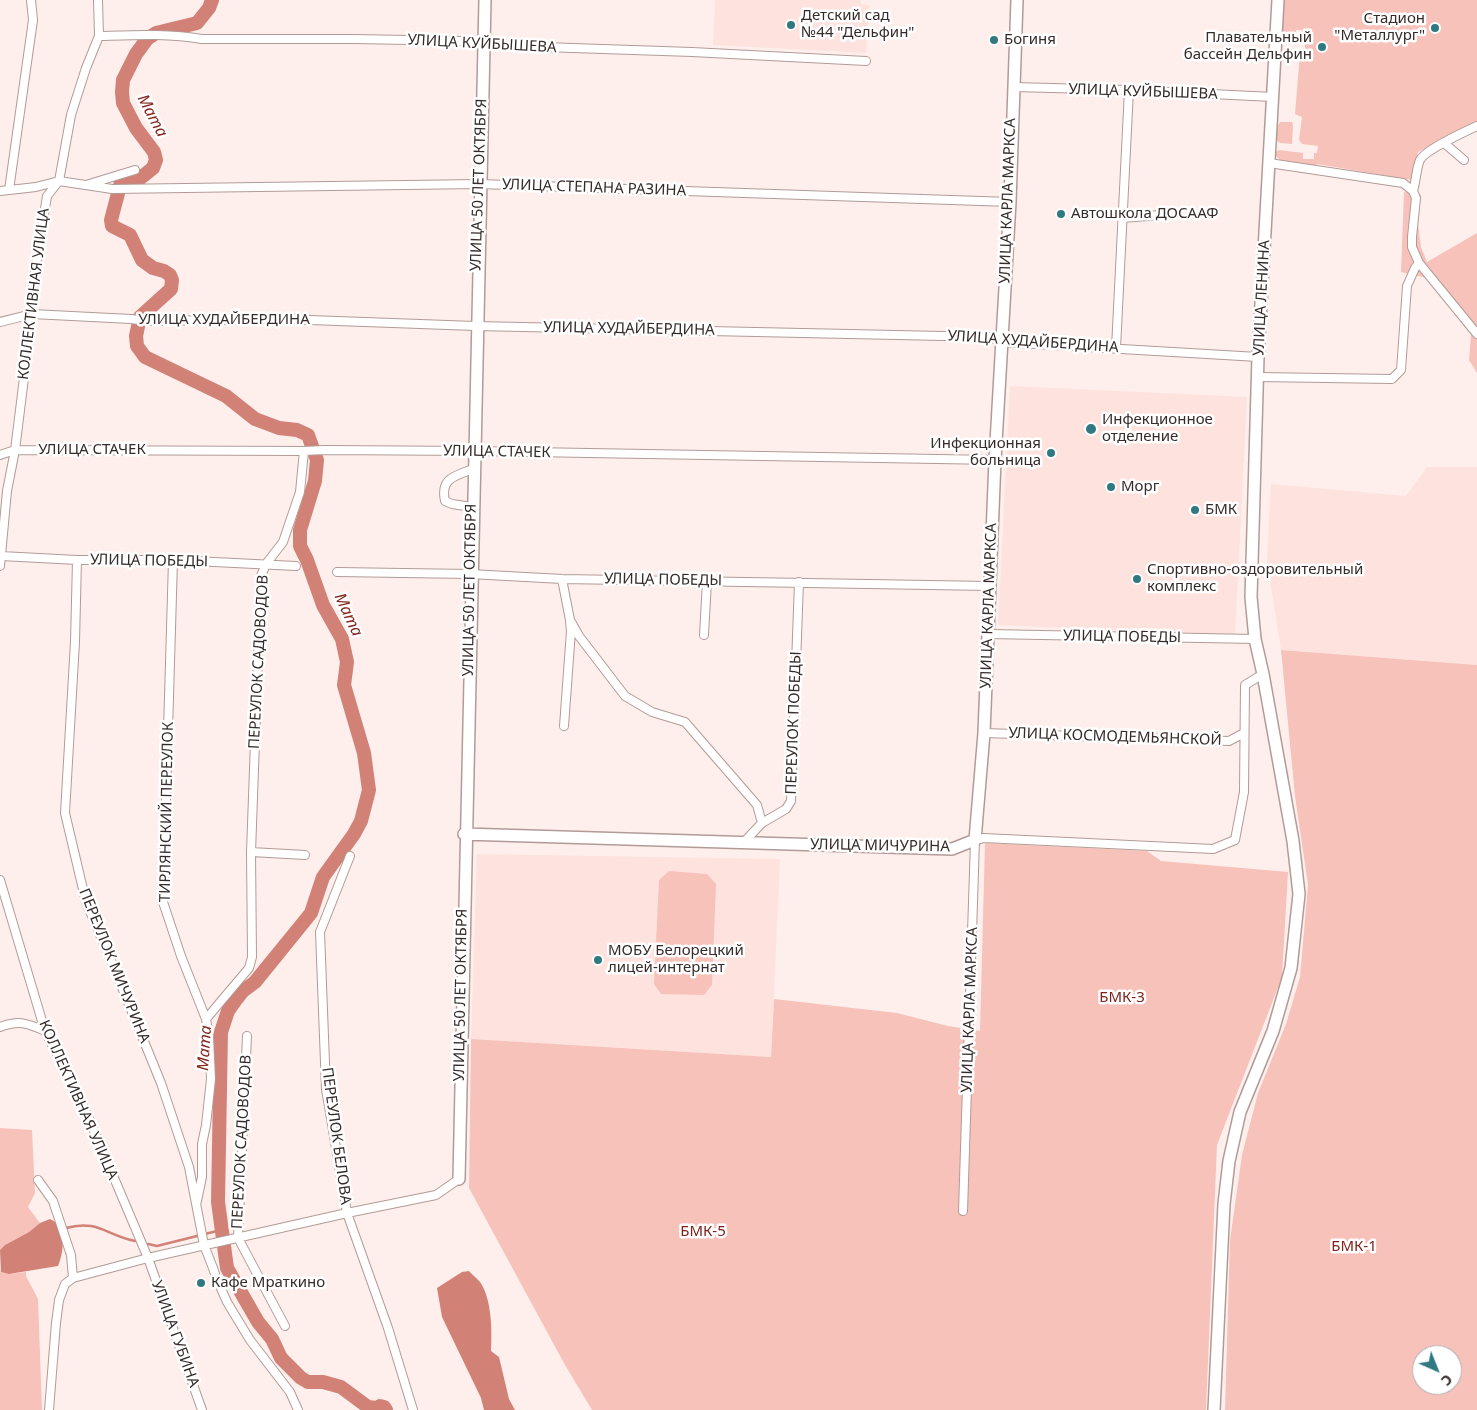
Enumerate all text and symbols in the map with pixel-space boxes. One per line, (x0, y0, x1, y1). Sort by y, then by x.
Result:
place label: Детский сад №44 "Дельфин" (801, 7, 914, 42)
place label: Стадион "Металлург" (1334, 10, 1425, 45)
marker: Детский сад №44 "Дельфин" (785, 19, 797, 31)
marker: Стадион "Металлург" (1429, 22, 1441, 34)
place label: Плавательный бассейн Дельфин (1184, 29, 1312, 64)
street label: УЛИЦА КУЙБЫШЕВА (407, 31, 557, 57)
place label: Богиня (1004, 31, 1056, 49)
marker: Богиня (988, 34, 1000, 46)
marker: Плавательный бассейн Дельфин (1316, 41, 1328, 53)
street label: УЛИЦА КУЙБЫШЕВА (1068, 80, 1218, 104)
water label: Мата (133, 91, 171, 141)
street label: УЛИЦА 50 ЛЕТ ОКТЯБРЯ (467, 98, 491, 272)
street label: УЛИЦА КАРЛА МАРКСА (996, 118, 1020, 284)
street label: УЛИЦА СТЕПАНА РАЗИНА (502, 176, 686, 200)
place label: Автошкола ДОСААФ (1071, 205, 1218, 223)
street label: КОЛЛЕКТИВНАЯ УЛИЦА (15, 207, 53, 381)
marker: Автошкола ДОСААФ (1055, 208, 1067, 220)
street label: УЛИЦА ЛЕНИНА (1250, 239, 1274, 357)
street label: УЛИЦА ХУДАЙБЕРДИНА (138, 311, 310, 329)
street label: УЛИЦА ХУДАЙБЕРДИНА (543, 319, 715, 339)
street label: УЛИЦА ХУДАЙБЕРДИНА (947, 327, 1119, 357)
place label: Инфекционное отделение (1102, 411, 1213, 446)
marker: Инфекционное отделение (1084, 422, 1098, 436)
place label: Инфекционная больница (930, 435, 1041, 470)
street label: УЛИЦА СТАЧЕК (38, 441, 146, 459)
street label: УЛИЦА СТАЧЕК (443, 442, 551, 462)
marker: Инфекционная больница (1045, 447, 1057, 459)
place label: Морг (1121, 478, 1159, 496)
marker: Морг (1105, 481, 1117, 493)
place label: БМК (1205, 501, 1237, 519)
street label: УЛИЦА 50 ЛЕТ ОКТЯБРЯ (459, 503, 481, 677)
marker: БМК (1189, 504, 1201, 516)
street label: УЛИЦА КАРЛА МАРКСА (977, 523, 1001, 689)
street label: УЛИЦА ПОБЕДЫ (90, 551, 208, 571)
place label: Спортивно-оздоровительный комплекс (1147, 561, 1363, 596)
street label: УЛИЦА ПОБЕДЫ (604, 570, 722, 590)
marker: Спортивно-оздоровительный комплекс (1131, 573, 1143, 585)
street label: ПЕРЕУЛОК САДОВОДОВ (245, 574, 273, 750)
water label: Мата (330, 590, 366, 640)
street label: УЛИЦА ПОБЕДЫ (1063, 627, 1181, 647)
street label: ПЕРЕУЛОК ПОБЕДЫ (783, 651, 805, 795)
street label: ТИРЛЯНСКИЙ ПЕРЕУЛОК (156, 722, 178, 902)
street label: УЛИЦА КОСМОДЕМЬЯНСКОЙ (1008, 724, 1222, 750)
street label: УЛИЦА МИЧУРИНА (810, 836, 950, 856)
street label: ПЕРЕУЛОК МИЧУРИНА (75, 886, 153, 1046)
street label: УЛИЦА 50 ЛЕТ ОКТЯБРЯ (450, 908, 472, 1082)
street label: УЛИЦА КАРЛА МАРКСА (958, 927, 982, 1093)
place label: МОБУ Белорецкий лицей-интернат (608, 942, 744, 977)
marker: МОБУ Белорецкий лицей-интернат (592, 954, 604, 966)
park label: БМК-3 (1099, 989, 1145, 1007)
street label: КОЛЛЕКТИВНАЯ УЛИЦА (35, 1017, 121, 1183)
water label: Мата (194, 1025, 216, 1071)
street label: ПЕРЕУЛОК САДОВОДОВ (228, 1054, 256, 1230)
street label: ПЕРЕУЛОК БЕЛОВА (317, 1066, 355, 1206)
park label: БМК-5 (680, 1223, 726, 1241)
park label: БМК-1 (1331, 1238, 1377, 1256)
place label: Кафе Мраткино (211, 1274, 325, 1292)
marker: Кафе Мраткино (195, 1277, 207, 1289)
street label: УЛИЦА ГУБИНА (147, 1278, 203, 1390)
north arrow (1412, 1345, 1462, 1395)
text: С (1437, 1370, 1457, 1390)

